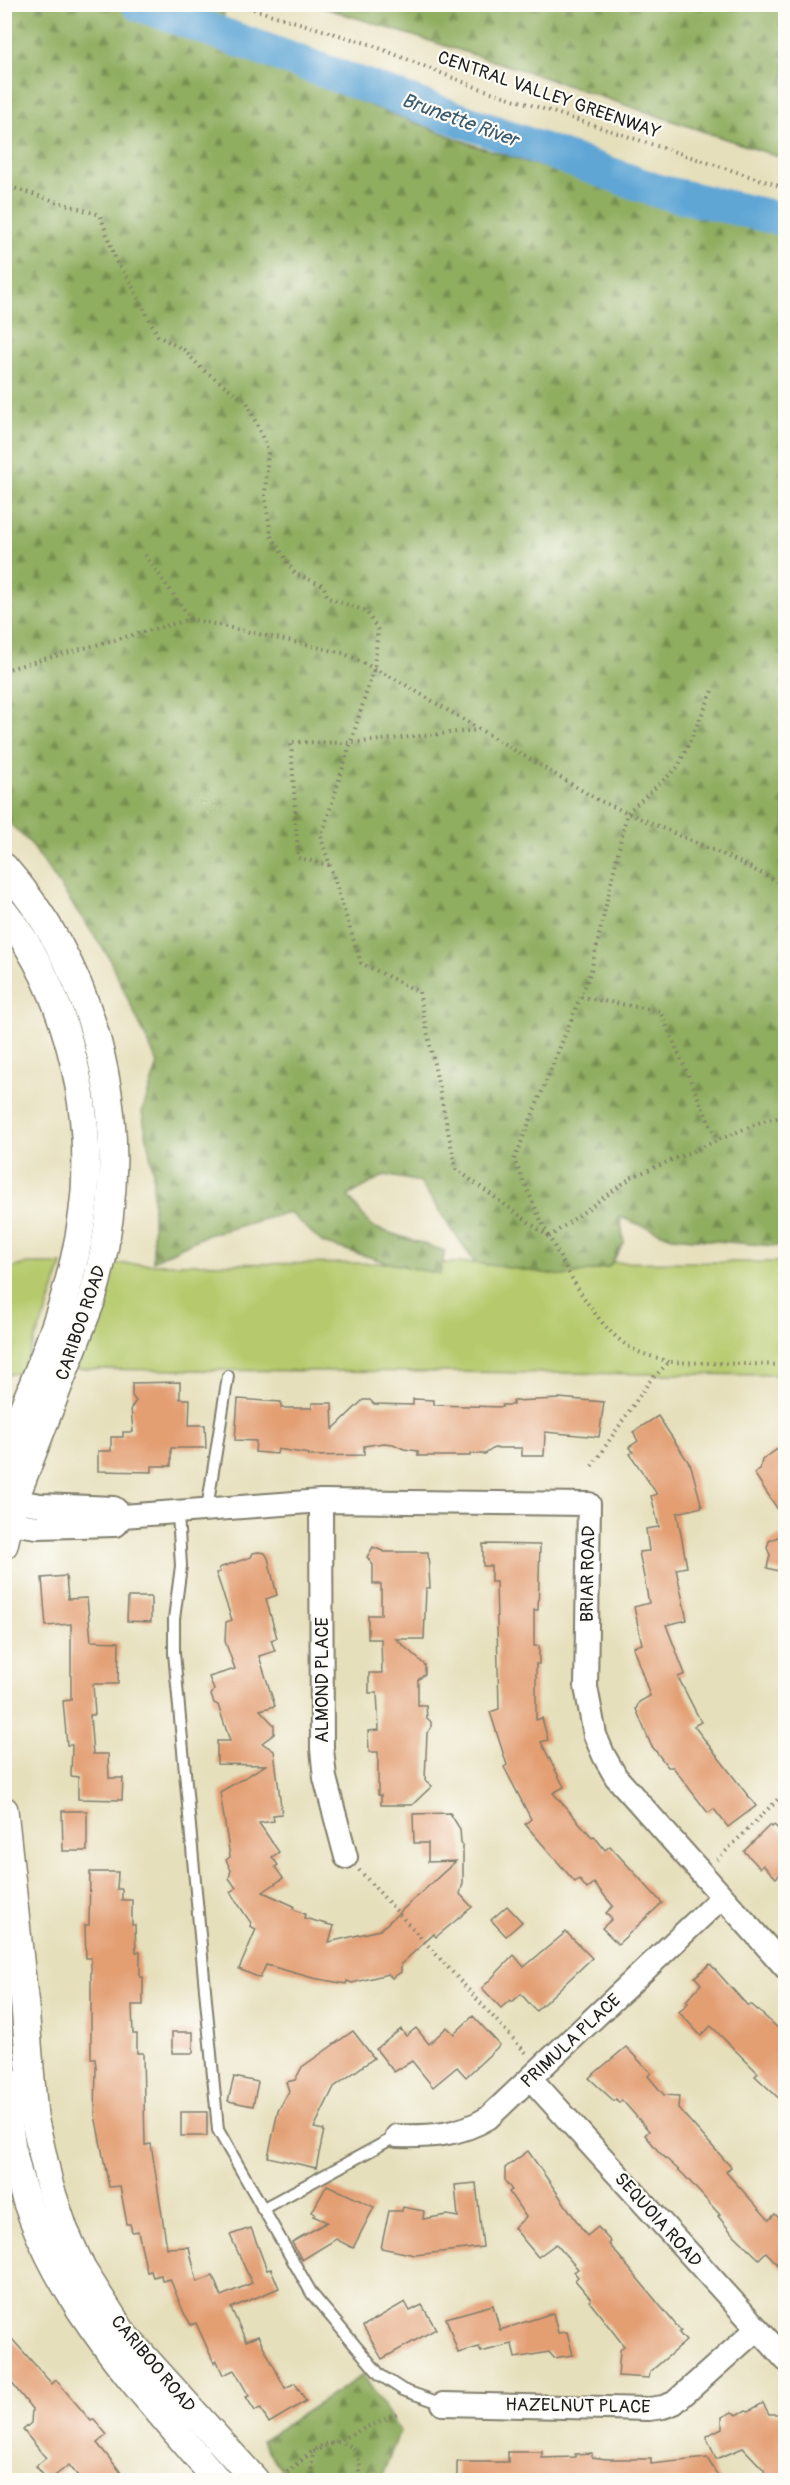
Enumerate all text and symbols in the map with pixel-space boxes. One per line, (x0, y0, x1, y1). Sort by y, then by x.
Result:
street label: CENTRAL VALLEY GREENWAY (434, 46, 664, 144)
water label: Brunette River (399, 87, 524, 154)
street label: CARIBOO ROAD (51, 1262, 111, 1384)
street label: BRIAR ROAD (576, 1526, 600, 1622)
street label: ALMOND PLACE (311, 1617, 334, 1743)
street label: PRIMULA PLACE (516, 1989, 626, 2093)
street label: SEQUOIA ROAD (609, 2168, 707, 2272)
street label: CARIBOO ROAD (106, 2311, 200, 2417)
street label: HAZELNUT PLACE (505, 2393, 651, 2419)

